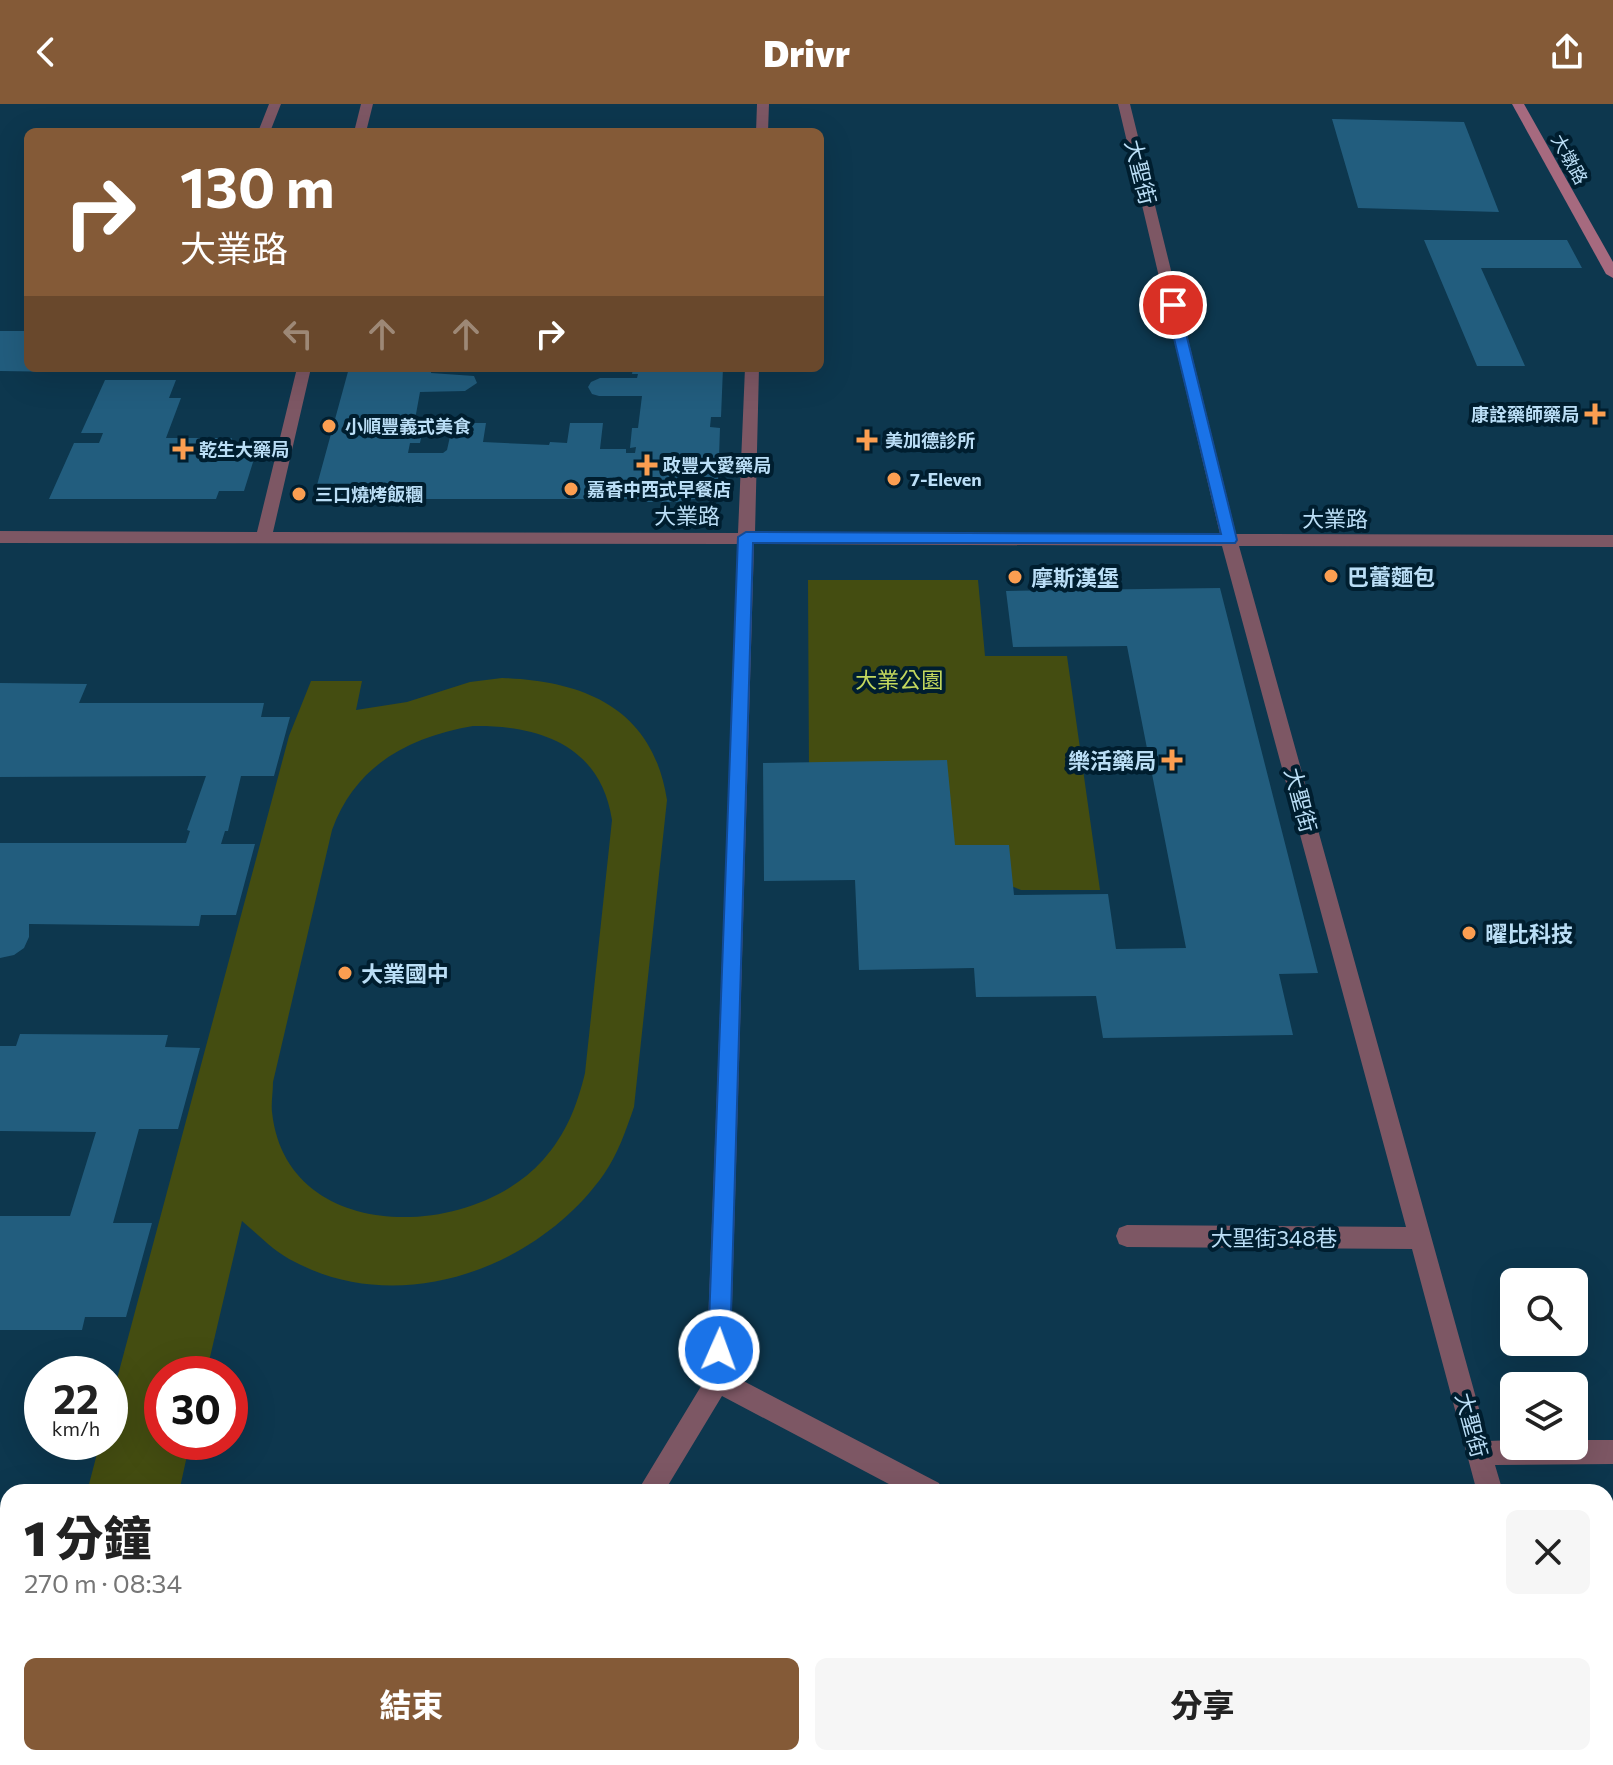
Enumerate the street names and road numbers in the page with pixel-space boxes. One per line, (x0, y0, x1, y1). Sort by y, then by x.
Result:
street label: 大墩路 (1547, 130, 1593, 188)
street label: 大聖街 (1120, 137, 1162, 207)
street label: 大業路 (654, 502, 720, 529)
street label: 大業路 (1302, 505, 1368, 532)
street label: 大聖街 (1279, 765, 1323, 835)
street label: 大聖街348巷 (1210, 1224, 1338, 1251)
street label: 大聖街 (1450, 1390, 1494, 1460)

